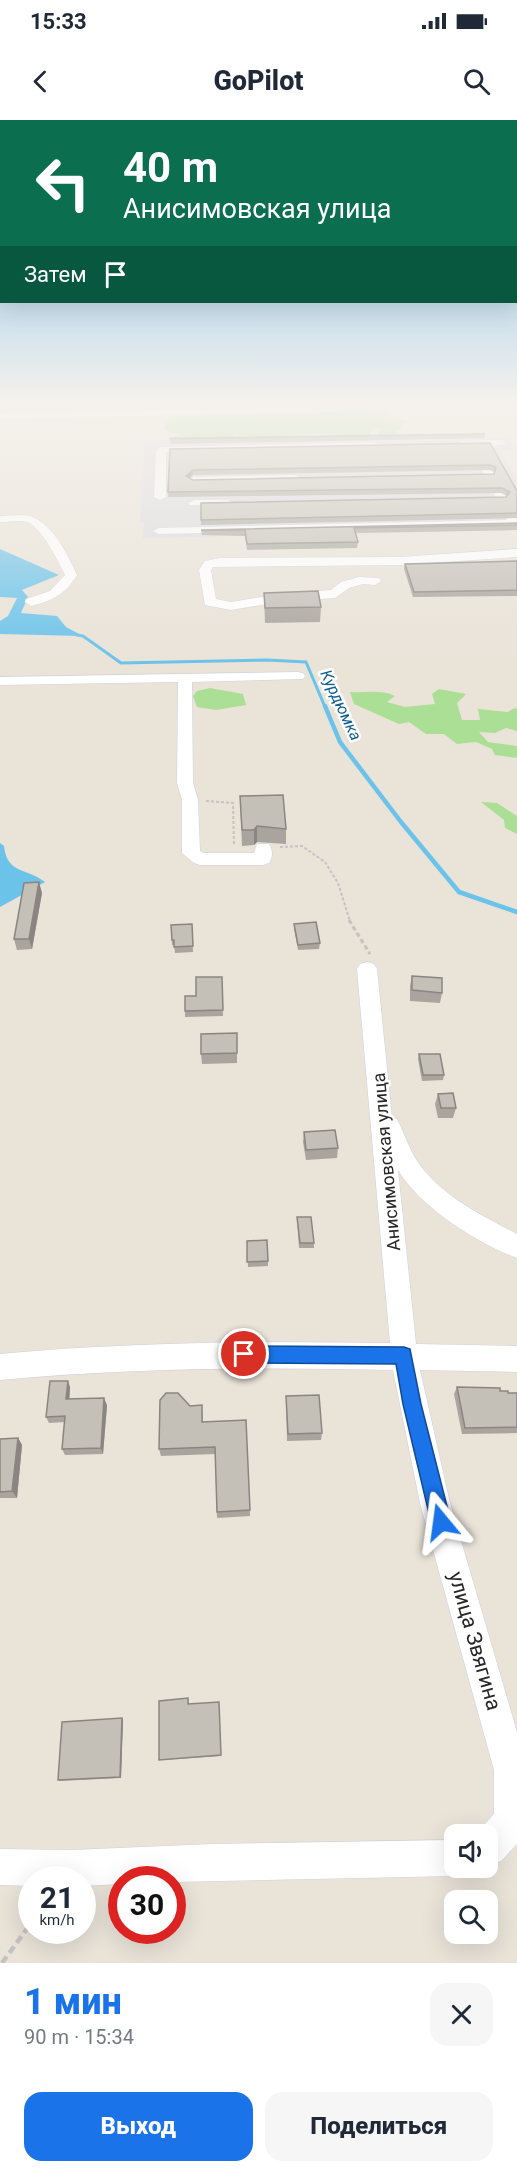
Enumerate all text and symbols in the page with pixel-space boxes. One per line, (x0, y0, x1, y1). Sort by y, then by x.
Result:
text: 15:33 (30, 9, 87, 34)
icon: back (24, 65, 57, 98)
text: GoPilot (213, 65, 304, 97)
icon: search (460, 65, 493, 98)
text: 40 m (123, 143, 218, 192)
icon: left (24, 144, 102, 222)
text: Анисимовская улица (123, 193, 391, 225)
icon: arrive (99, 258, 132, 291)
text: Затем (24, 262, 87, 287)
water label: Курдюмка (316, 667, 366, 743)
street label: Анисимовская улица (368, 1072, 404, 1252)
pin (218, 1328, 269, 1379)
icon: arrive (227, 1337, 260, 1370)
position arrow (409, 1490, 473, 1554)
street label: улица Звягина (444, 1569, 506, 1713)
map controls (444, 1824, 498, 1944)
button: sound (444, 1824, 498, 1878)
speed limit sign: 30 (108, 1866, 186, 1944)
text: 21 (40, 1880, 74, 1915)
button: search (444, 1890, 498, 1944)
text: km/h (39, 1911, 75, 1929)
text: 1 мин (24, 1981, 122, 2023)
button: close (430, 1983, 493, 2046)
text: 90 m · 15:34 (24, 2025, 134, 2049)
button: Выход (24, 2092, 253, 2161)
button: Поделиться (265, 2092, 493, 2161)

